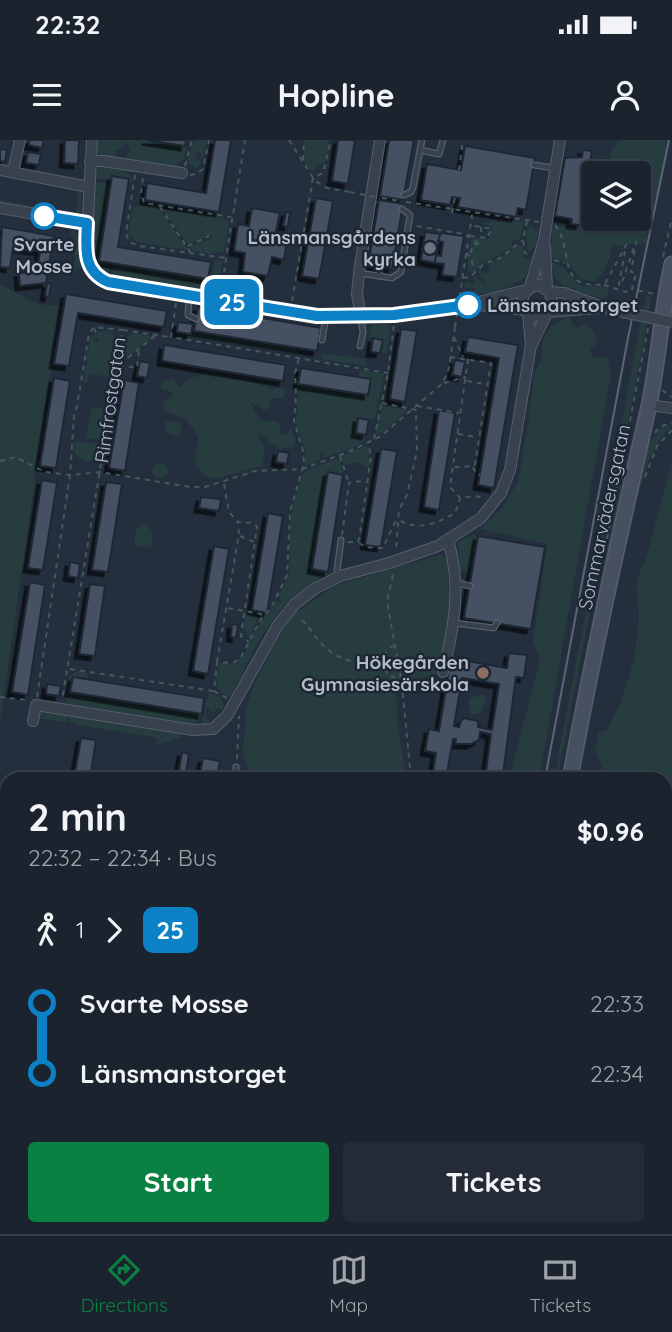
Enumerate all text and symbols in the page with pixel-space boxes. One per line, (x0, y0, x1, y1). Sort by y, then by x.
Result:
text: 22:32 (35, 8, 100, 41)
text: Hopline (277, 75, 395, 115)
icon: menu (28, 76, 66, 114)
icon: person (606, 76, 644, 114)
map controls (581, 161, 651, 231)
button: layers (581, 161, 651, 231)
marker: Svarte Mosse (31, 203, 57, 229)
place label: Länsmansgårdens kyrka (248, 225, 416, 271)
place label: Svarte Mosse (13, 232, 75, 278)
marker: Länsmansgårdens kyrka (422, 240, 438, 256)
line badge: 25 (201, 279, 264, 325)
text: 25 (218, 287, 246, 317)
marker: Länsmanstorget (455, 292, 481, 318)
place label: Länsmanstorget (487, 293, 638, 317)
street label: Rimfrostgatan (89, 336, 131, 464)
street label: Sommarvädersgatan (573, 422, 635, 612)
place label: Hökegården Gymnasiesärskola (301, 650, 469, 696)
marker: Hökegården Gymnasiesärskola (475, 665, 491, 681)
text: 2 min (28, 793, 127, 841)
text: $0.96 (577, 815, 644, 848)
text: 22:32 – 22:34 · Bus (28, 843, 217, 872)
icon: walk (28, 911, 66, 949)
icon: forward (95, 911, 133, 949)
text: 1 (76, 915, 85, 944)
text: 25 (157, 915, 184, 945)
text: Svarte Mosse (80, 987, 249, 1020)
text: 22:33 (590, 989, 644, 1018)
text: Länsmanstorget (80, 1057, 287, 1090)
text: 22:34 (590, 1059, 644, 1088)
button: Start (28, 1142, 329, 1222)
button: Tickets (343, 1142, 644, 1222)
tab: Directions (81, 1251, 168, 1317)
tab: Map (329, 1251, 368, 1317)
tab: Tickets (530, 1251, 591, 1317)

